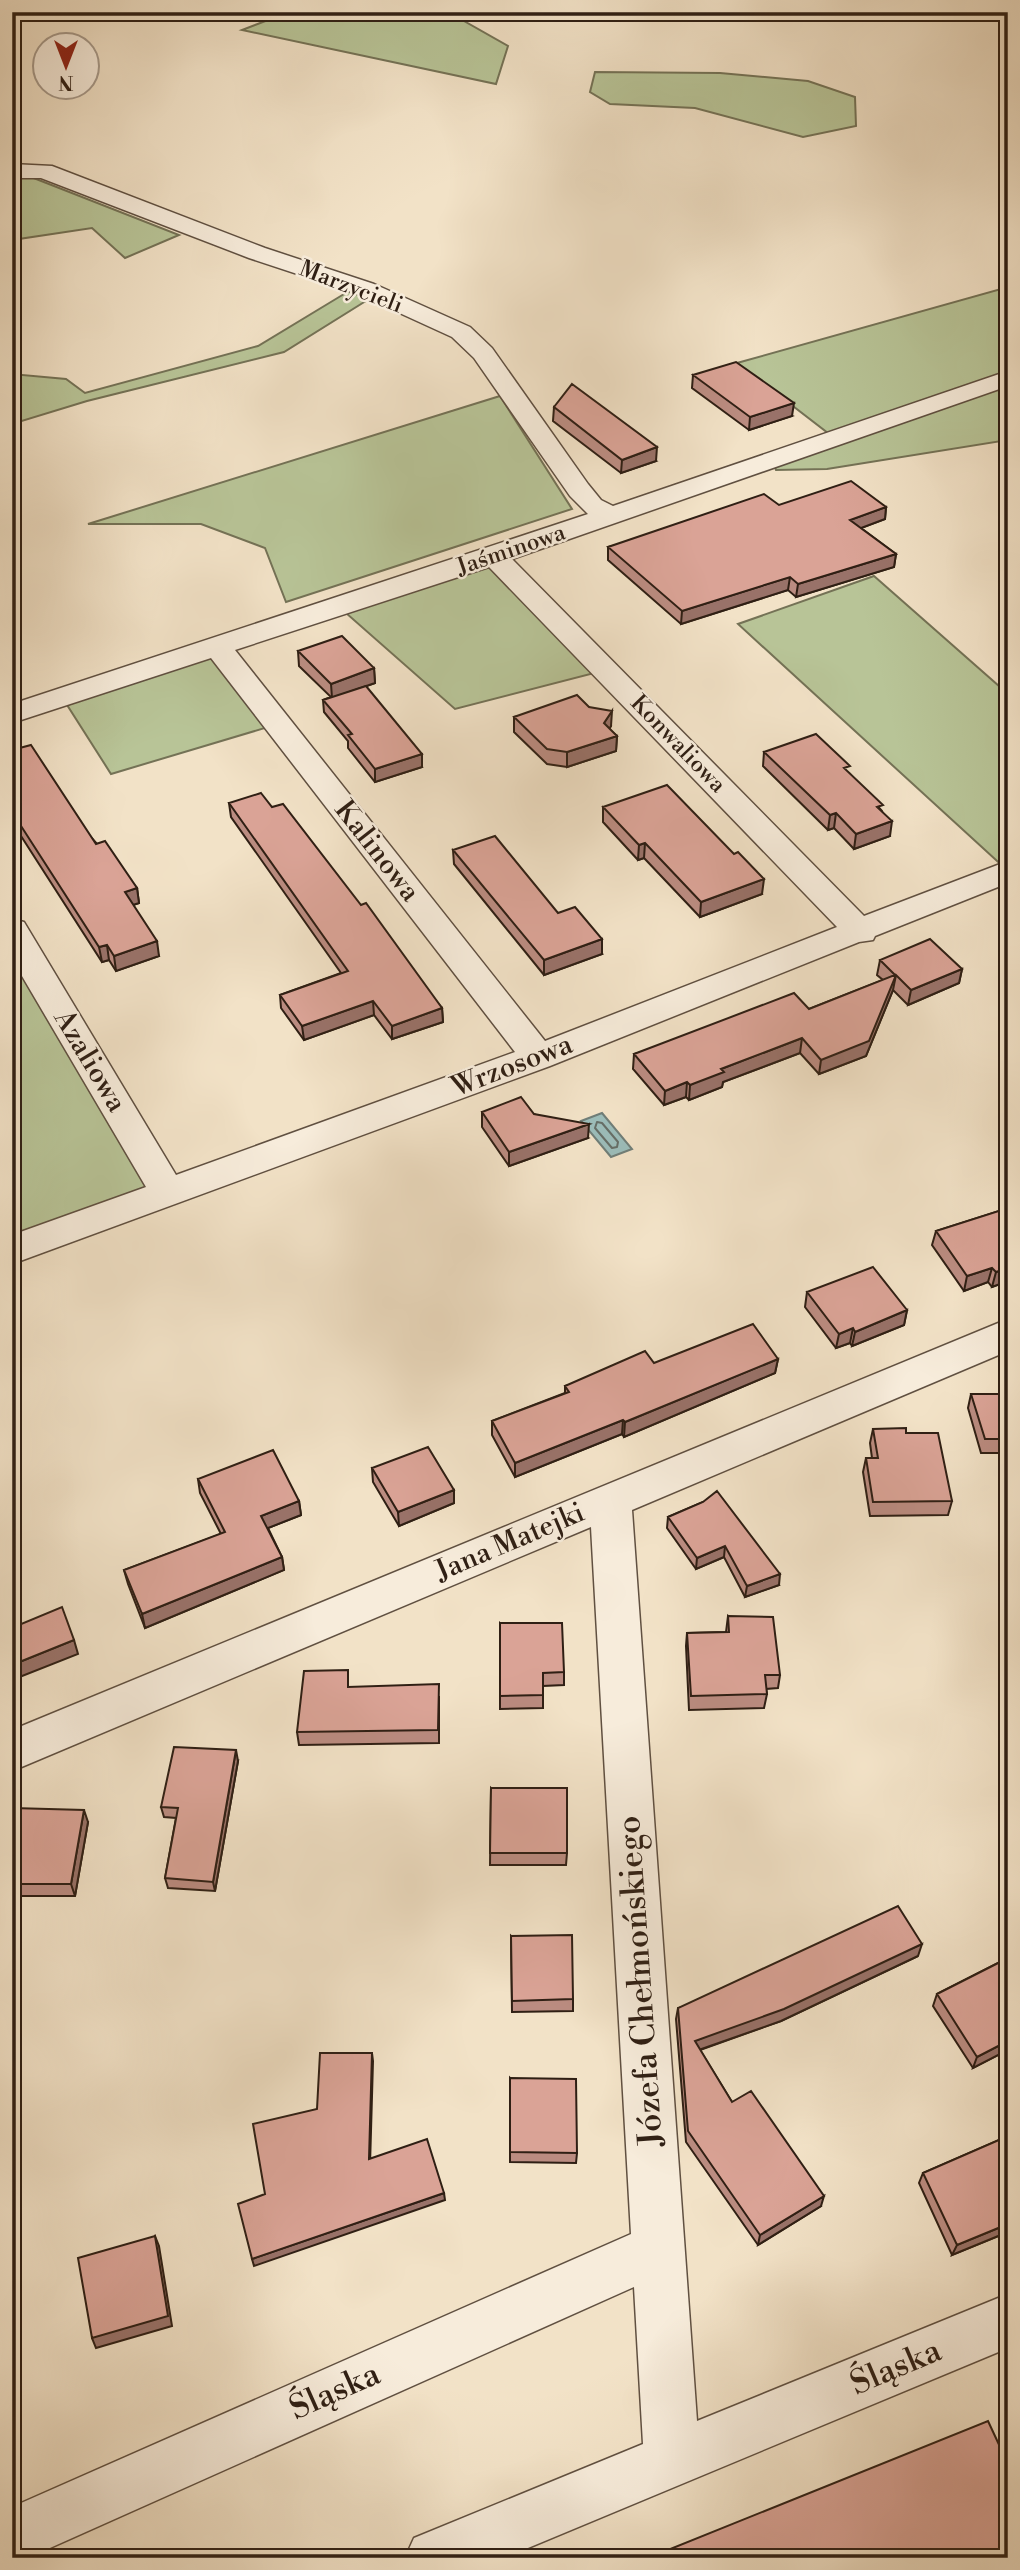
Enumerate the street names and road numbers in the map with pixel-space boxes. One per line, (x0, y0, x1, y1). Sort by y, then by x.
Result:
street label: Marzycieli (295, 254, 407, 320)
street label: Jaśminowa (452, 518, 569, 582)
street label: Konwaliowa (624, 689, 732, 799)
street label: Kalinowa (327, 793, 428, 909)
street label: Azaliowa (45, 1003, 135, 1119)
street label: Wrzosowa (446, 1027, 578, 1105)
street label: Jana Matejki (429, 1495, 590, 1589)
street label: Józefa Chełmońskiego (609, 1814, 673, 2149)
street label: Śląska (844, 2329, 948, 2405)
street label: Śląska (283, 2352, 387, 2430)

